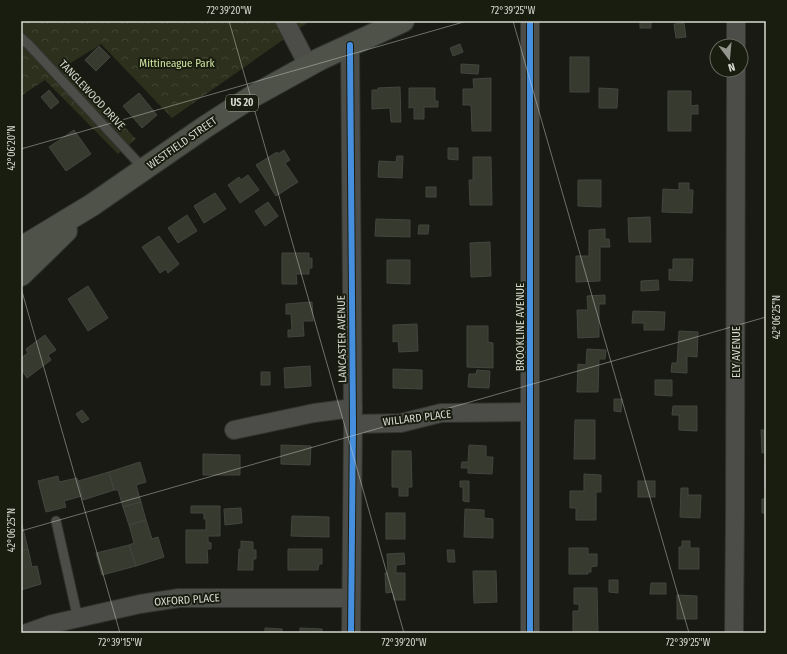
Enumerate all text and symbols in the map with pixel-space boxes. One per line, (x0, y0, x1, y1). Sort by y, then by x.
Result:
text: 72°39'20"W (206, 5, 252, 17)
text: 72°39'25"W (491, 5, 536, 17)
north arrow (709, 38, 749, 78)
park label: Mittineague Park (139, 57, 216, 70)
street label: TANGLEWOOD DRIVE (56, 58, 128, 132)
text: N (727, 60, 737, 74)
road number: US 20 (226, 95, 258, 111)
street label: WESTFIELD STREET (145, 114, 220, 172)
text: 42°06'20"N (6, 125, 18, 171)
street label: BROOKLINE AVENUE (514, 283, 527, 371)
street label: LANCASTER AVENUE (335, 295, 349, 383)
text: 42°06'25"N (771, 295, 783, 339)
street label: ELY AVENUE (730, 326, 743, 378)
street label: WILLARD PLACE (382, 407, 452, 429)
text: 42°06'25"N (6, 508, 18, 552)
street label: OXFORD PLACE (154, 591, 220, 609)
text: 72°39'15"W (98, 637, 142, 649)
text: 72°39'20"W (381, 637, 427, 649)
text: 72°39'25"W (666, 637, 711, 649)

